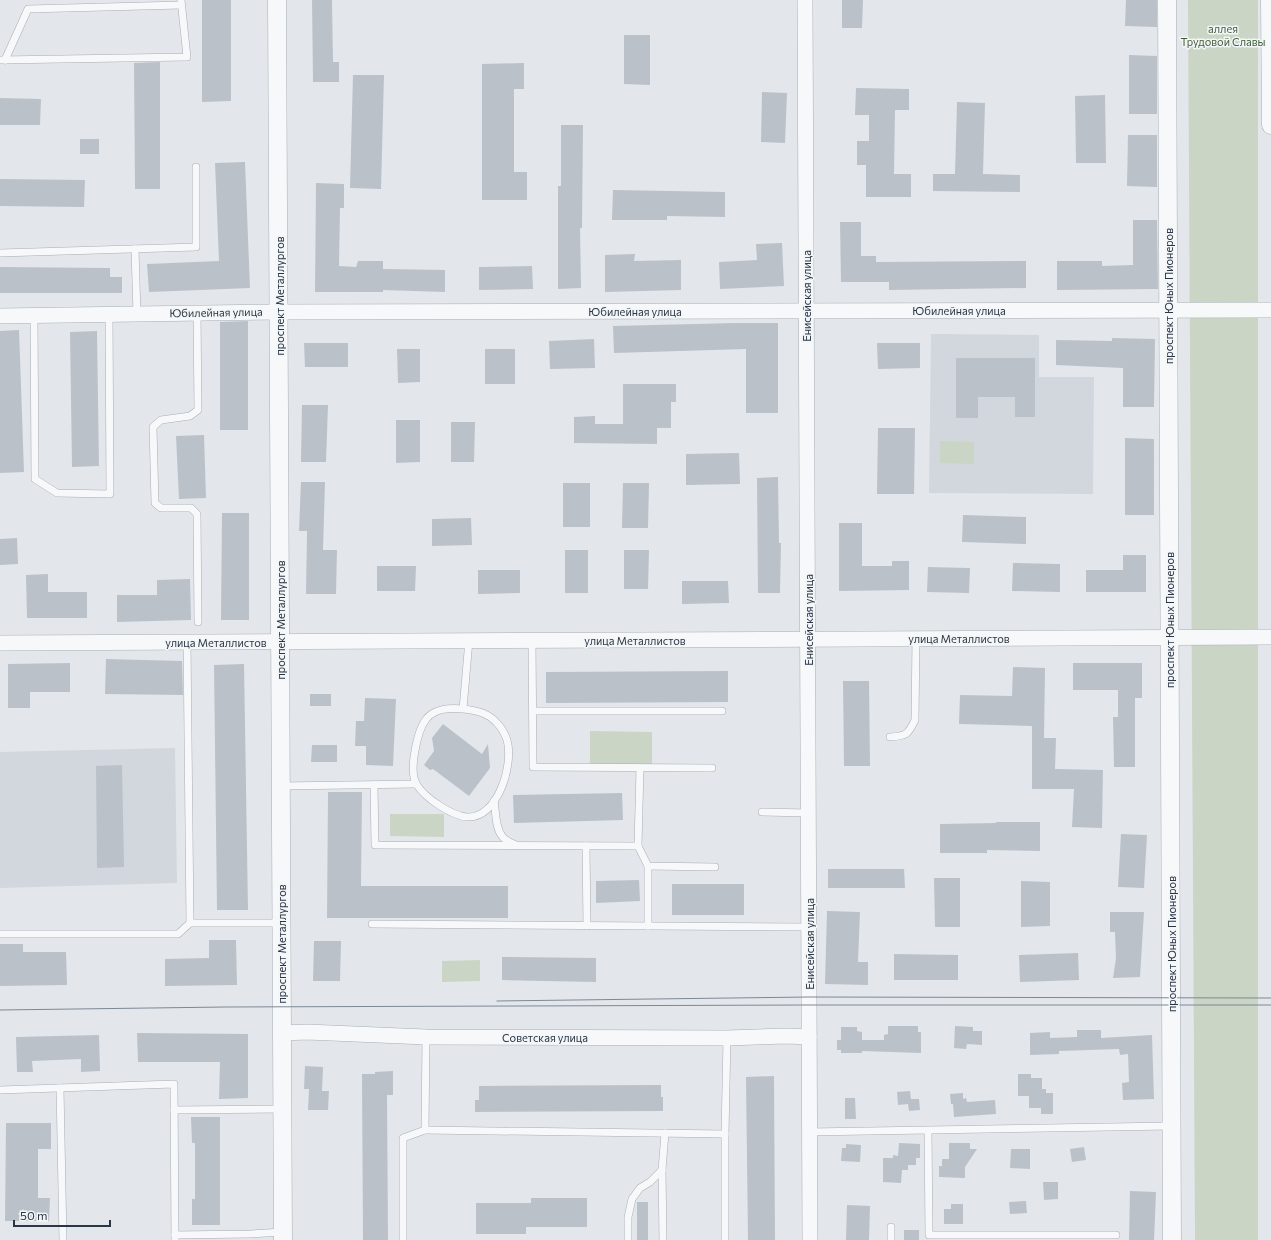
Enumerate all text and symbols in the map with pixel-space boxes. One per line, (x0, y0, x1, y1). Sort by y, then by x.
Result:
park label: аллея Трудовой Славы (1181, 22, 1266, 48)
street label: проспект Юных Пионеров (1162, 228, 1175, 364)
street label: проспект Металлургов (273, 236, 286, 356)
street label: Енисейская улица (800, 250, 813, 342)
street label: Юбилейная улица (912, 304, 1006, 317)
street label: Юбилейная улица (169, 305, 263, 319)
street label: Юбилейная улица (588, 305, 682, 318)
street label: проспект Юных Пионеров (1163, 552, 1176, 688)
street label: проспект Металлургов (274, 560, 287, 680)
street label: Енисейская улица (802, 574, 815, 666)
street label: улица Металлистов (908, 632, 1010, 645)
street label: улица Металлистов (584, 634, 686, 647)
street label: улица Металлистов (165, 636, 267, 649)
street label: проспект Юных Пионеров (1165, 876, 1178, 1012)
street label: проспект Металлургов (275, 884, 288, 1004)
street label: Енисейская улица (803, 898, 816, 990)
street label: Советская улица (502, 1031, 588, 1044)
scale bar (14, 1202, 110, 1228)
text: 50 m (20, 1208, 48, 1222)

